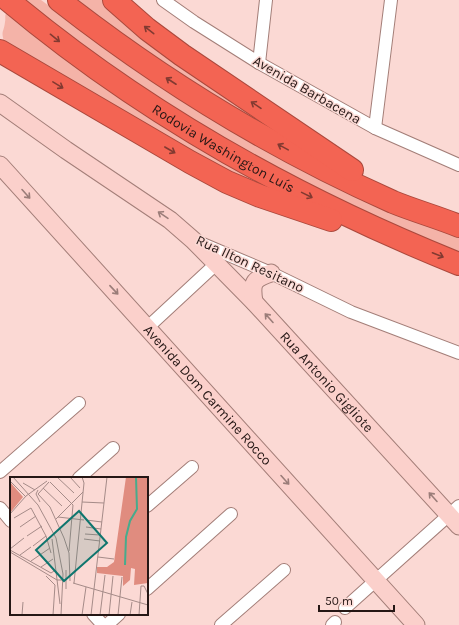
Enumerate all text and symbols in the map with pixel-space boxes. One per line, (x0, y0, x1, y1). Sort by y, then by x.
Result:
one-way arrow (144, 26, 155, 35)
one-way arrow (49, 34, 60, 42)
street label: Avenida Barbacena (250, 52, 364, 128)
one-way arrow (166, 77, 177, 85)
one-way arrow (52, 81, 63, 89)
street label: Rodovia Washington Luís (149, 100, 298, 196)
one-way arrow (250, 101, 261, 109)
one-way arrow (277, 143, 289, 151)
one-way arrow (164, 147, 176, 155)
one-way arrow (22, 188, 31, 199)
one-way arrow (301, 192, 313, 199)
one-way arrow (158, 211, 169, 219)
street label: Rua Ilton Resitano (193, 232, 307, 296)
one-way arrow (432, 252, 444, 260)
one-way arrow (109, 285, 118, 295)
one-way arrow (265, 313, 274, 323)
street label: Avenida Dom Carmine Rocco (140, 321, 276, 469)
street label: Rua Antonio Gigliote (277, 328, 377, 436)
one-way arrow (280, 475, 290, 485)
inset map (10, 477, 148, 615)
one-way arrow (428, 492, 437, 502)
scale bar (319, 587, 394, 613)
text: 50 m (325, 594, 353, 608)

